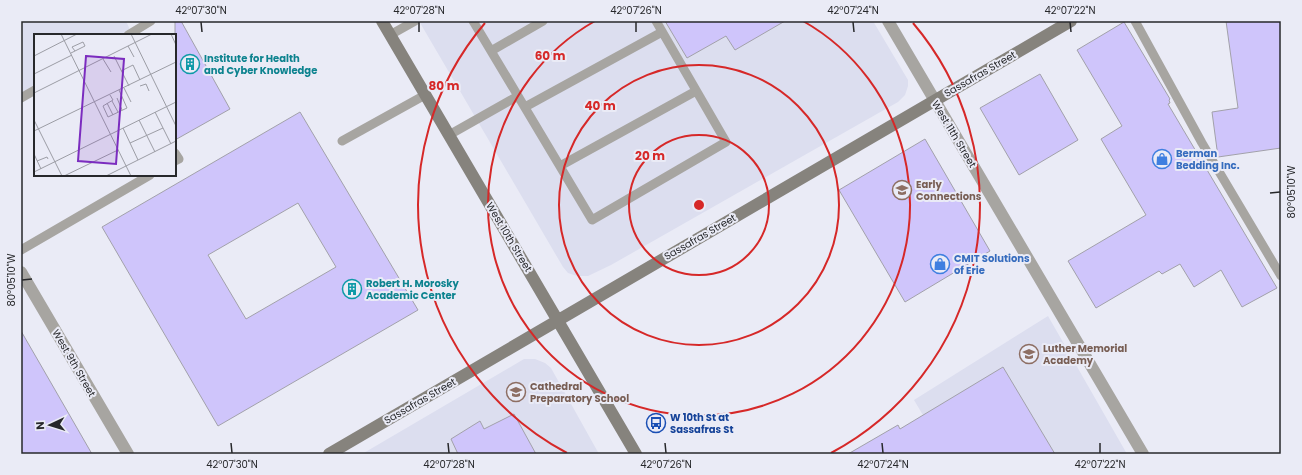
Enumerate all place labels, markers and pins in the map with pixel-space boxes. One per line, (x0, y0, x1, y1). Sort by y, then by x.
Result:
place label: Institute for Health and Cyber Knowledge (204, 51, 317, 78)
building icon: Institute for Health and Cyber Knowledge (179, 53, 201, 75)
place label: Berman Bedding Inc. (1176, 146, 1240, 173)
shop icon: Berman Bedding Inc. (1151, 148, 1173, 170)
place label: Early Connections (916, 177, 982, 204)
school or university icon: Early Connections (891, 179, 913, 201)
centre of rings (692, 198, 706, 212)
place label: CMIT Solutions of Erie (954, 251, 1030, 278)
shop icon: CMIT Solutions of Erie (929, 253, 951, 275)
place label: Robert H. Morosky Academic Center (366, 276, 460, 303)
building icon: Robert H. Morosky Academic Center (341, 278, 363, 300)
place label: Luther Memorial Academy (1043, 341, 1127, 368)
school or university icon: Luther Memorial Academy (1018, 343, 1040, 365)
place label: Cathedral Preparatory School (530, 379, 629, 406)
school or university icon: Cathedral Preparatory School (505, 381, 527, 403)
place label: W 10th St at Sassafras St (670, 410, 733, 437)
bus stop icon: W 10th St at Sassafras St (645, 412, 667, 434)

